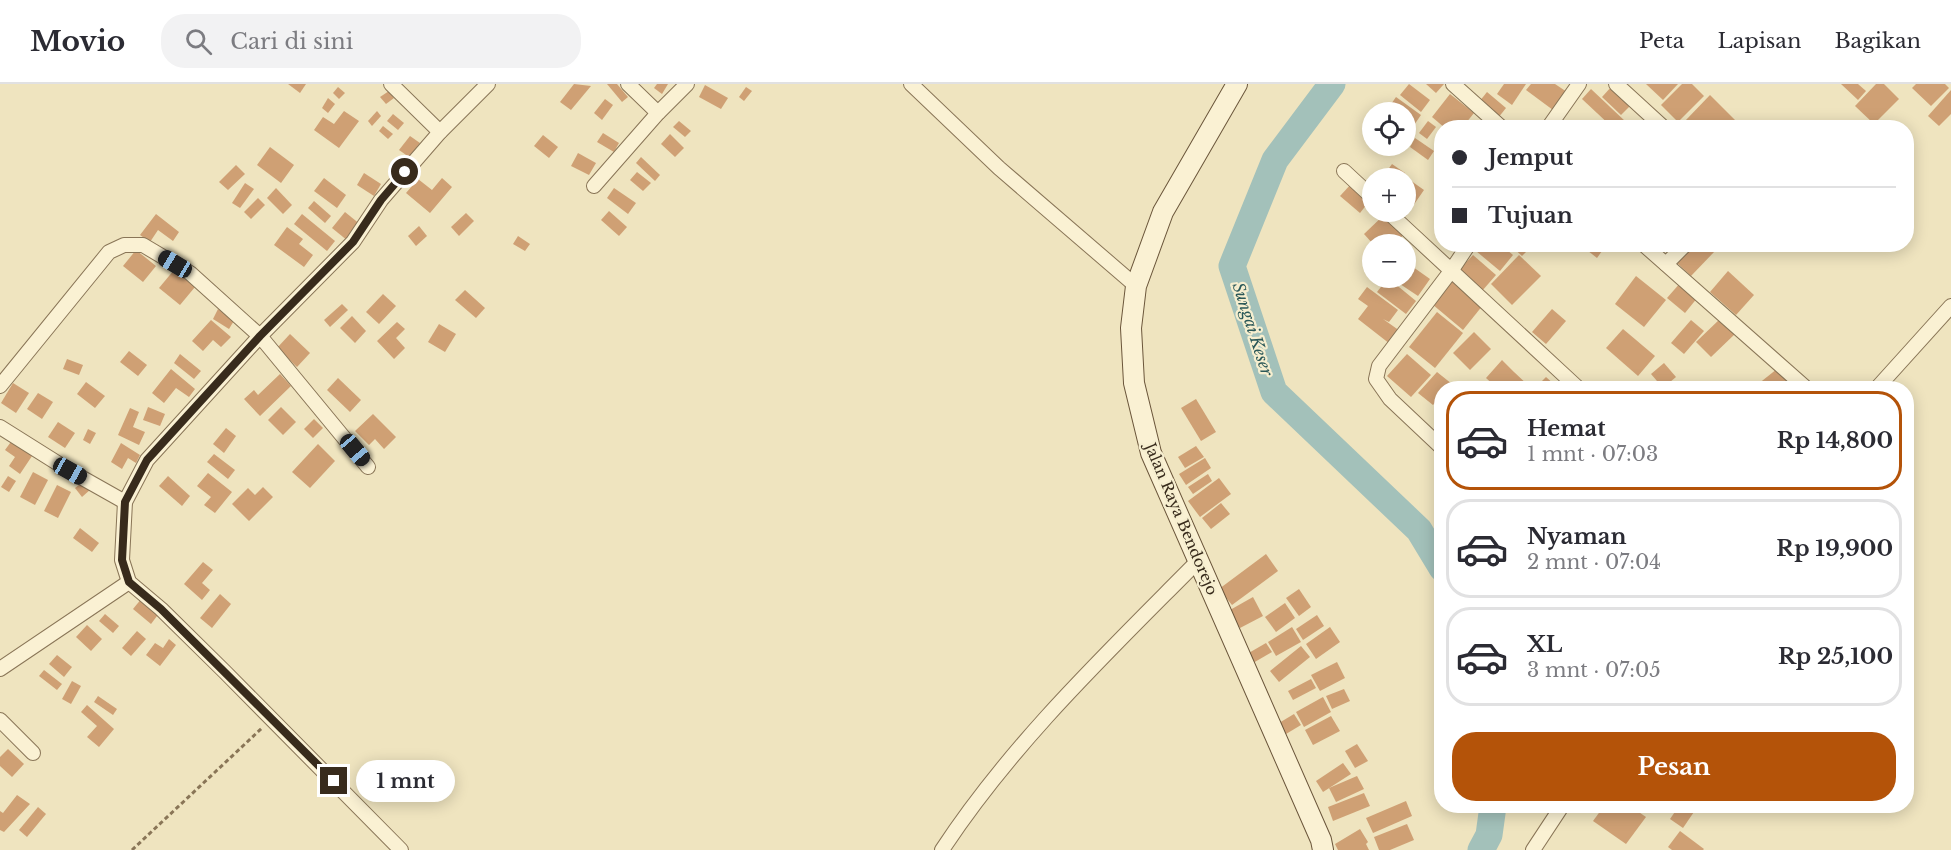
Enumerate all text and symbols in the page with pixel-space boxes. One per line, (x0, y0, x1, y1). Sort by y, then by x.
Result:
search box (161, 14, 581, 68)
text: Movio (30, 24, 125, 59)
icon: search (182, 25, 215, 58)
text: Cari di sini (230, 28, 353, 55)
text: Peta (1639, 28, 1685, 54)
text: Lapisan (1718, 28, 1801, 54)
text: Bagikan (1834, 28, 1921, 54)
map controls (1362, 102, 1416, 288)
button: locate (1362, 102, 1416, 156)
text: Jemput (1488, 144, 1573, 171)
route start (391, 158, 418, 185)
button: + (1362, 168, 1416, 222)
text: Tujuan (1488, 202, 1573, 229)
button: − (1362, 234, 1416, 288)
car (155, 247, 195, 281)
water label: Sungai Keser (1228, 280, 1278, 379)
icon: car (1455, 414, 1509, 468)
text: Hemat (1527, 415, 1606, 442)
text: Rp 14,800 (1777, 427, 1893, 454)
car (337, 430, 373, 470)
street label: Jalan Raya Bendorejo (1140, 438, 1222, 598)
text: 1 mnt · 07:03 (1527, 442, 1658, 466)
car (50, 454, 90, 488)
icon: car (1455, 522, 1509, 576)
text: Nyaman (1527, 523, 1626, 550)
text: Rp 19,900 (1776, 535, 1893, 562)
text: 2 mnt · 07:04 (1527, 550, 1661, 574)
icon: car (1455, 630, 1509, 684)
text: XL (1527, 631, 1562, 658)
text: Rp 25,100 (1778, 643, 1893, 670)
text: 3 mnt · 07:05 (1527, 658, 1661, 682)
button: Pesan (1452, 732, 1896, 801)
callout: 1 mnt (355, 760, 454, 802)
route end (320, 767, 347, 794)
text: 1 mnt (376, 769, 435, 793)

